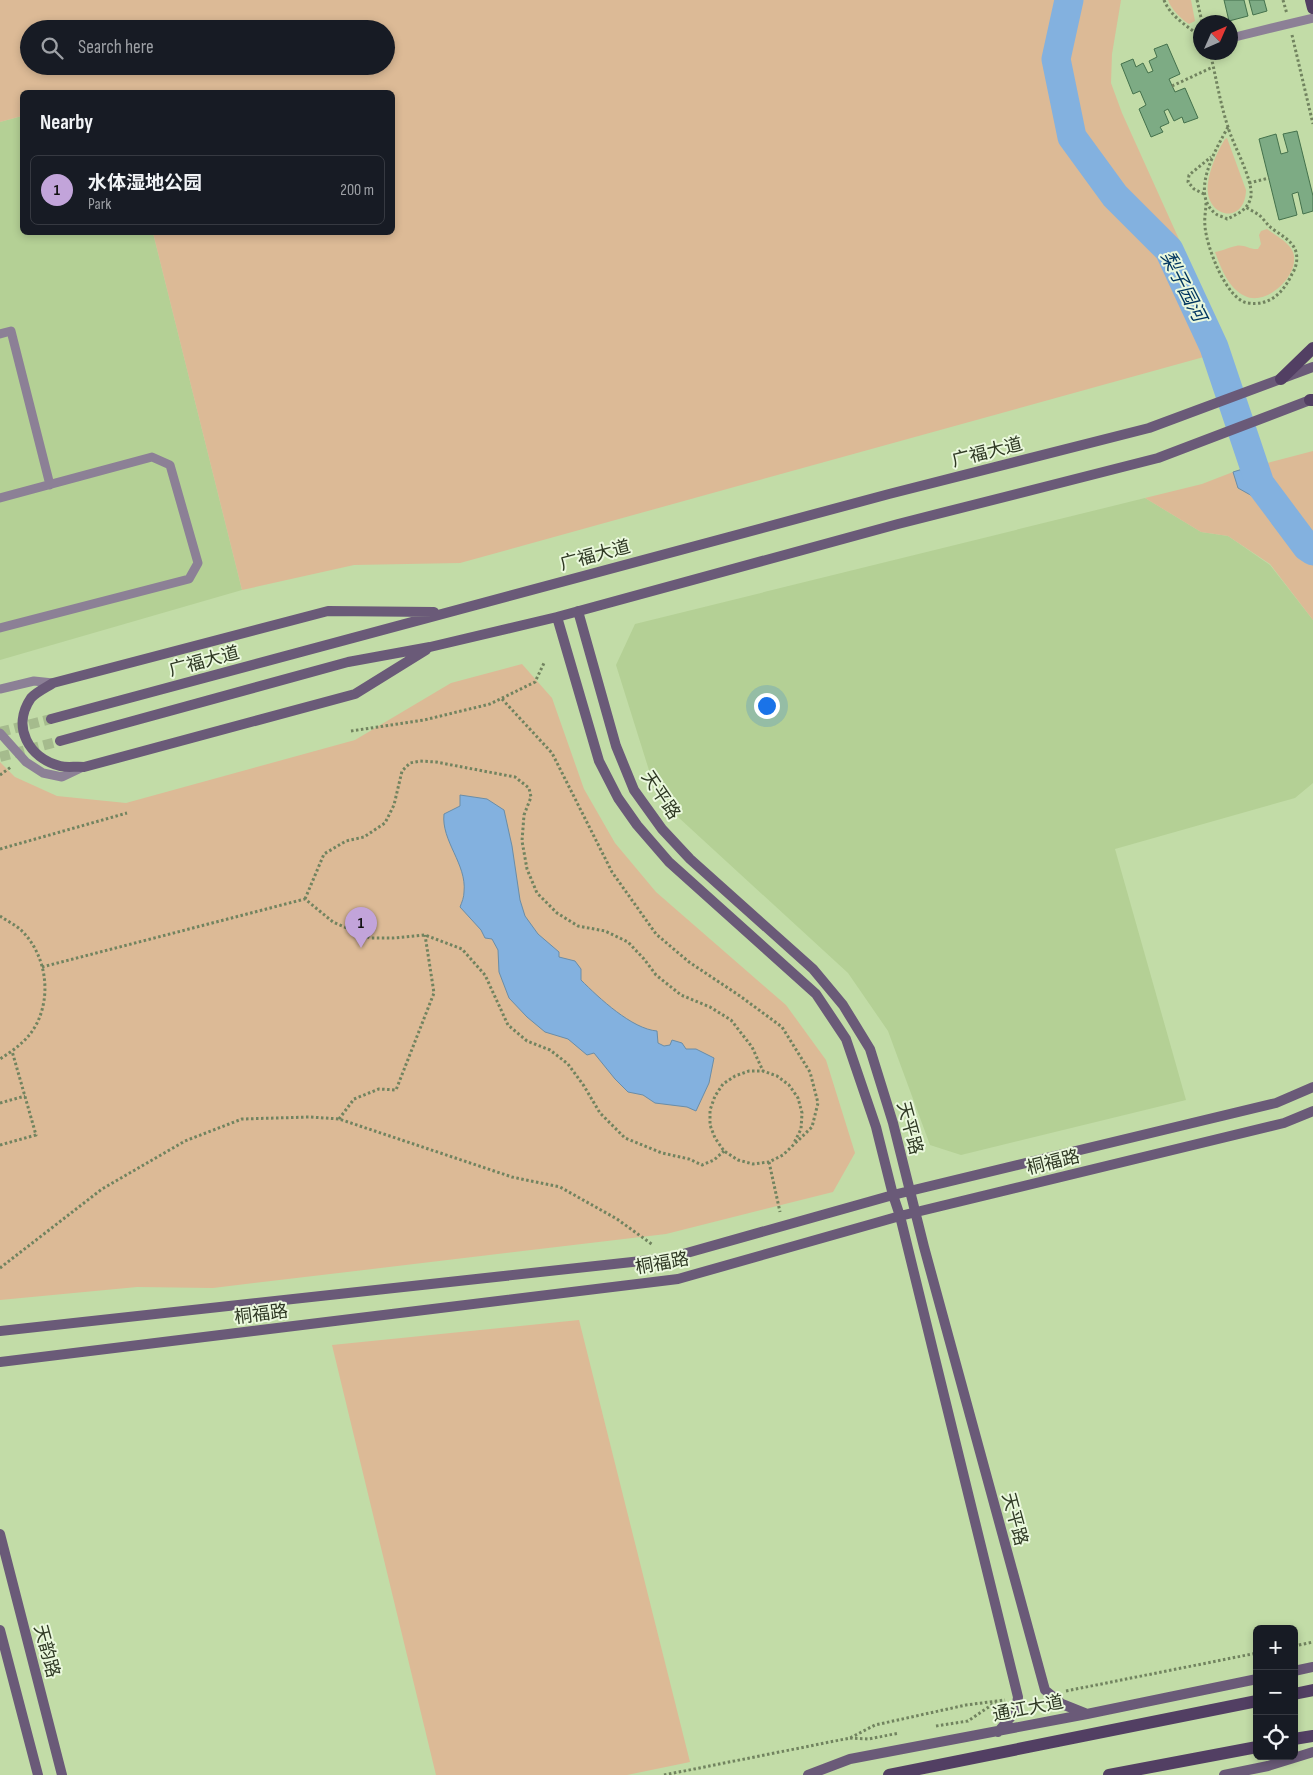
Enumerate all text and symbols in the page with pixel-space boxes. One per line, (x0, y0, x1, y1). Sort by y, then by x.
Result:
north arrow (1193, 15, 1238, 60)
search box (20, 20, 395, 75)
icon: search (38, 34, 66, 62)
text: Search here (78, 36, 154, 59)
text: Nearby (40, 110, 93, 135)
text: 水体湿地公园 (88, 172, 202, 195)
text: 1 (54, 181, 60, 200)
text: 200 m (340, 181, 374, 200)
text: Park (88, 195, 111, 214)
water label: 梨子园河 (1155, 248, 1212, 329)
street label: 广福大道 (950, 434, 1025, 471)
street label: 广福大道 (558, 536, 633, 575)
street label: 广福大道 (167, 642, 242, 681)
your location (754, 693, 780, 719)
street label: 天平路 (637, 767, 684, 824)
pin: 1 (345, 907, 377, 948)
street label: 天平路 (892, 1099, 927, 1157)
street label: 桐福路 (1024, 1146, 1082, 1179)
street label: 桐福路 (634, 1248, 690, 1279)
street label: 桐福路 (233, 1301, 289, 1328)
street label: 天平路 (997, 1490, 1032, 1548)
street label: 天韵路 (29, 1622, 64, 1680)
map controls (1253, 1625, 1298, 1760)
button: + (1253, 1625, 1298, 1670)
button: − (1253, 1670, 1298, 1715)
street label: 通江大道 (991, 1691, 1065, 1726)
button: locate (1253, 1715, 1298, 1760)

